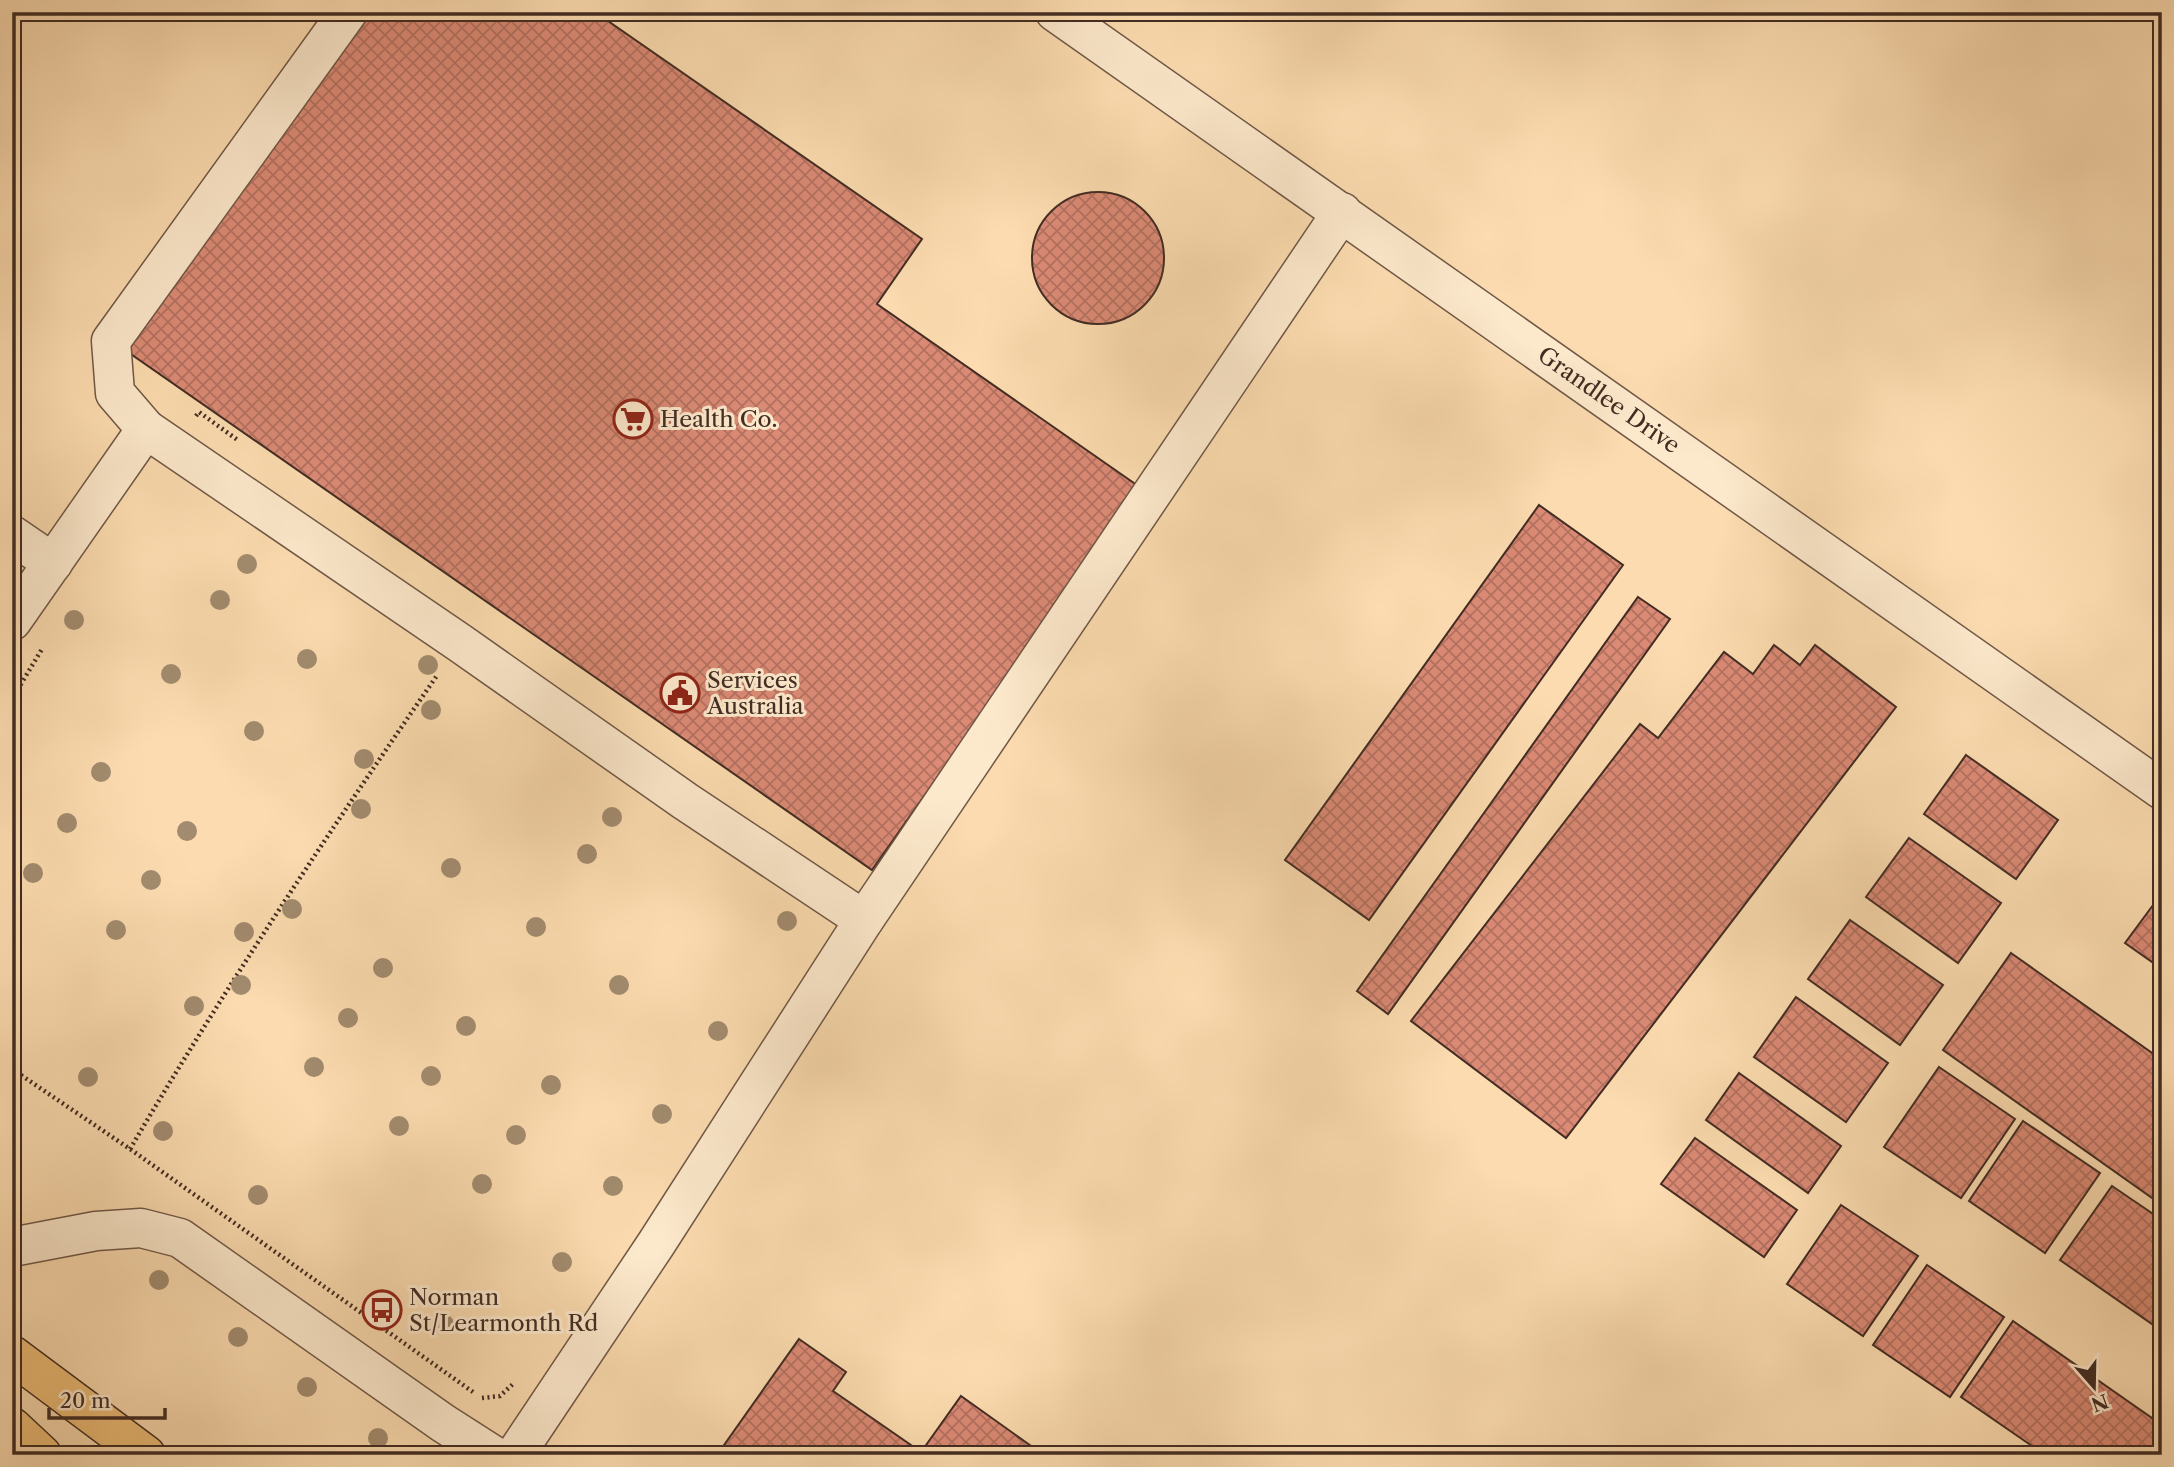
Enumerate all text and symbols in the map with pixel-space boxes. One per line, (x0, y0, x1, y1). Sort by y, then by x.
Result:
street label: Grandlee Drive (1533, 341, 1685, 459)
supermarket icon: Health Co. (612, 398, 654, 440)
place label: Health Co. (660, 405, 778, 433)
place label: Services Australia (706, 666, 804, 720)
public building icon: Services Australia (659, 672, 701, 714)
place label: Norman St/Learmonth Rd (409, 1283, 598, 1337)
bus stop icon: Norman St/Learmonth Rd (361, 1289, 403, 1331)
north arrow (2058, 1352, 2128, 1422)
scale bar (49, 1376, 164, 1420)
text: 20 m (60, 1388, 111, 1413)
text: N (2088, 1389, 2111, 1416)

